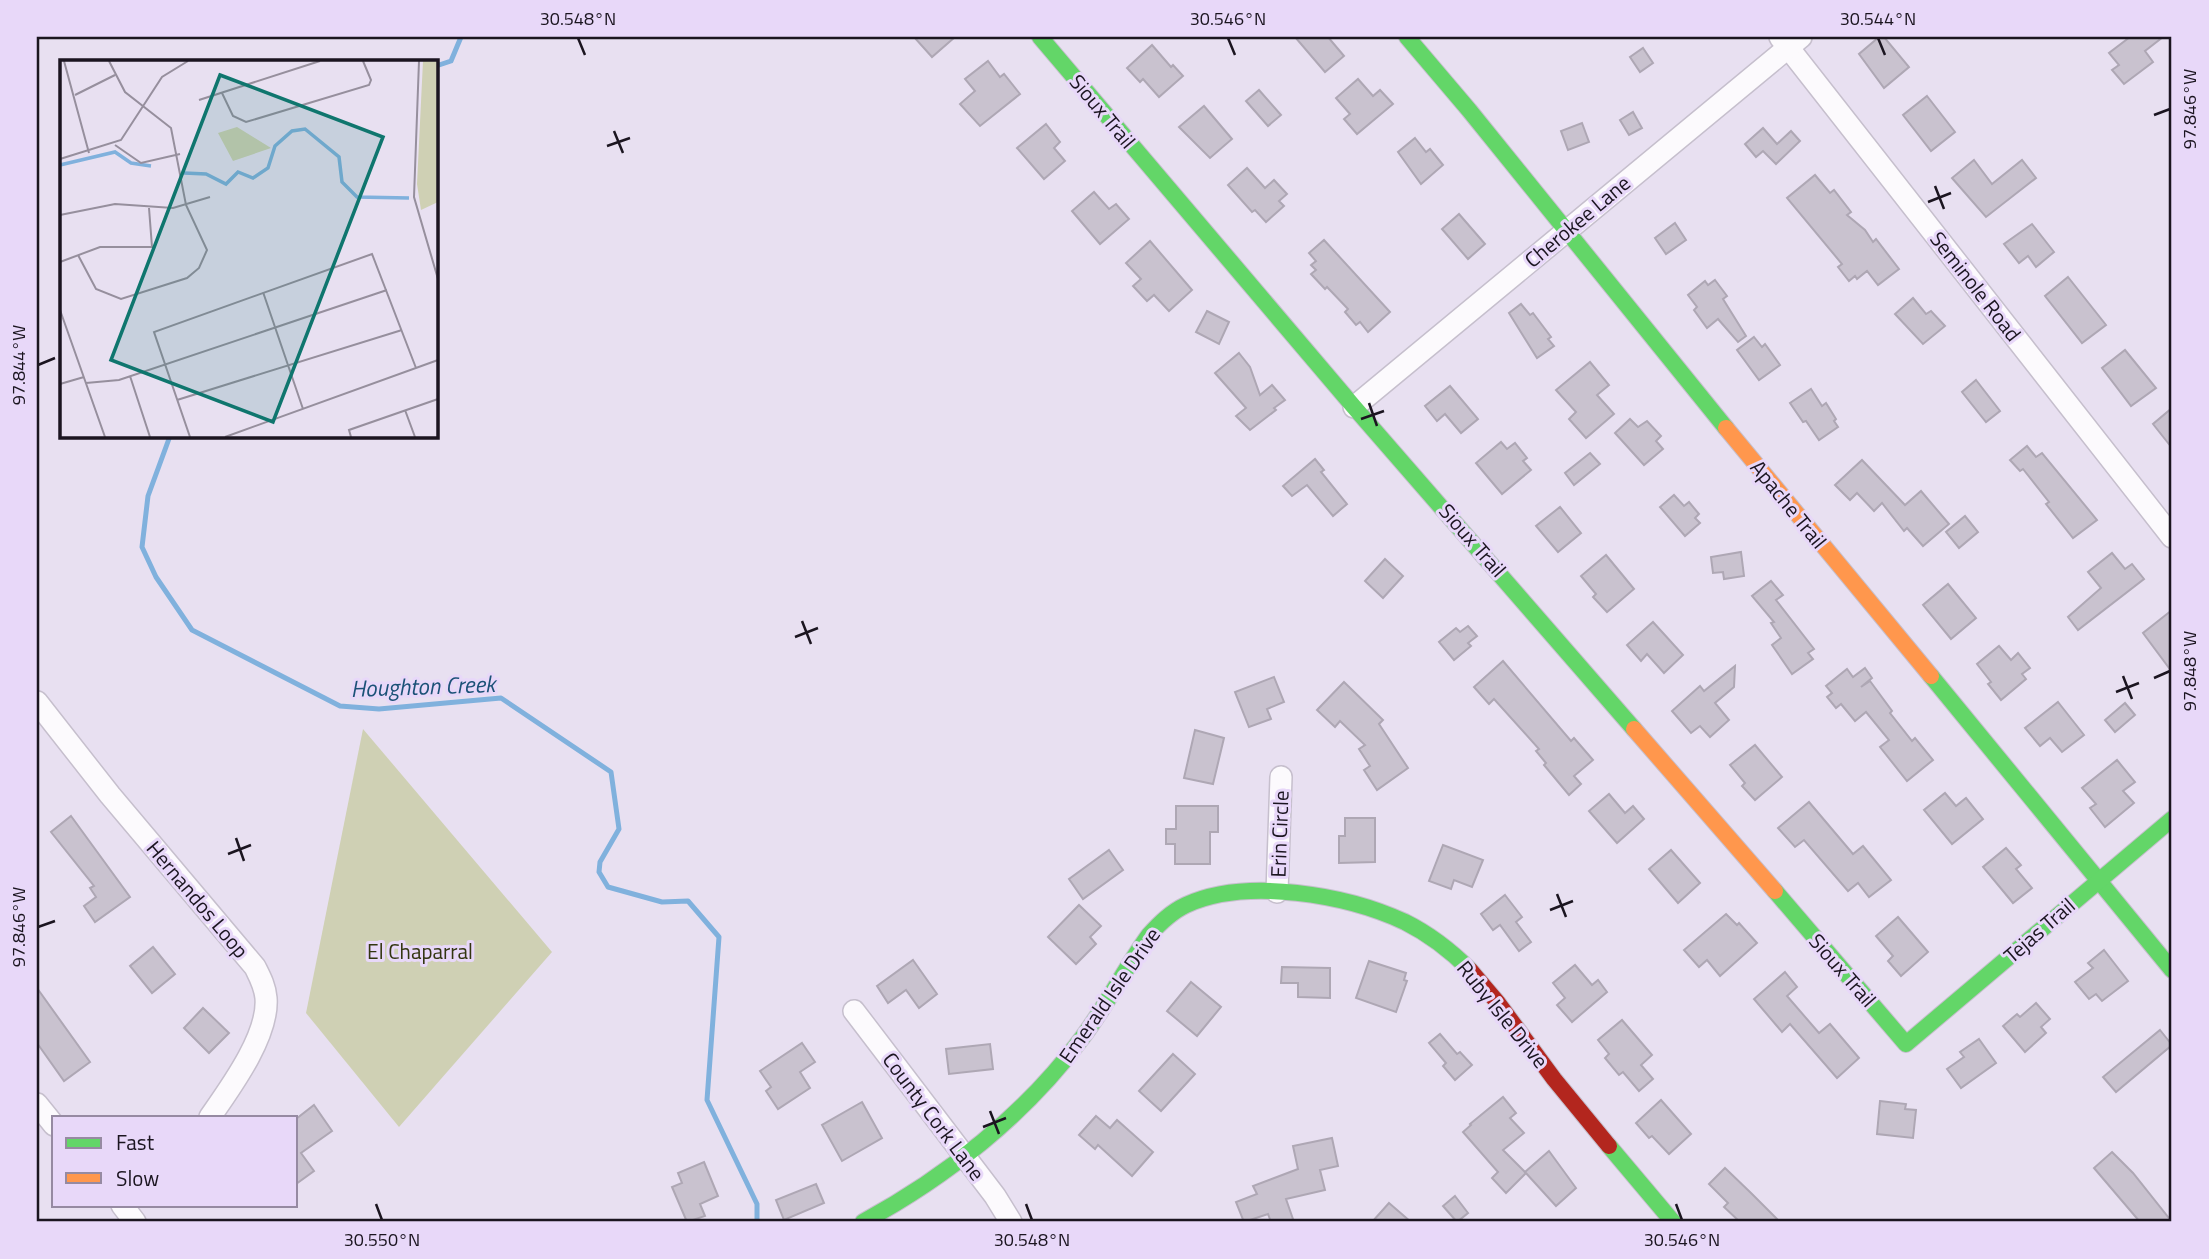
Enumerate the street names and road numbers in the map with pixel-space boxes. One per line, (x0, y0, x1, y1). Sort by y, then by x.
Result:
street label: Sioux Trail (1062, 67, 1144, 155)
street label: Cherokee Lane (1517, 167, 1637, 275)
street label: Seminole Road (1923, 224, 2029, 348)
street label: Apache Trail (1743, 453, 1835, 555)
street label: Sioux Trail (1432, 496, 1514, 584)
street label: Erin Circle (1261, 790, 1297, 878)
street label: Hernandos Loop (139, 833, 257, 965)
street label: Tejas Trail (1996, 890, 2082, 970)
street label: Emerald Isle Drive (1050, 921, 1168, 1069)
street label: Sioux Trail (1802, 926, 1884, 1014)
street label: Ruby Isle Drive (1449, 953, 1557, 1075)
street label: County Cork Lane (875, 1045, 993, 1187)

